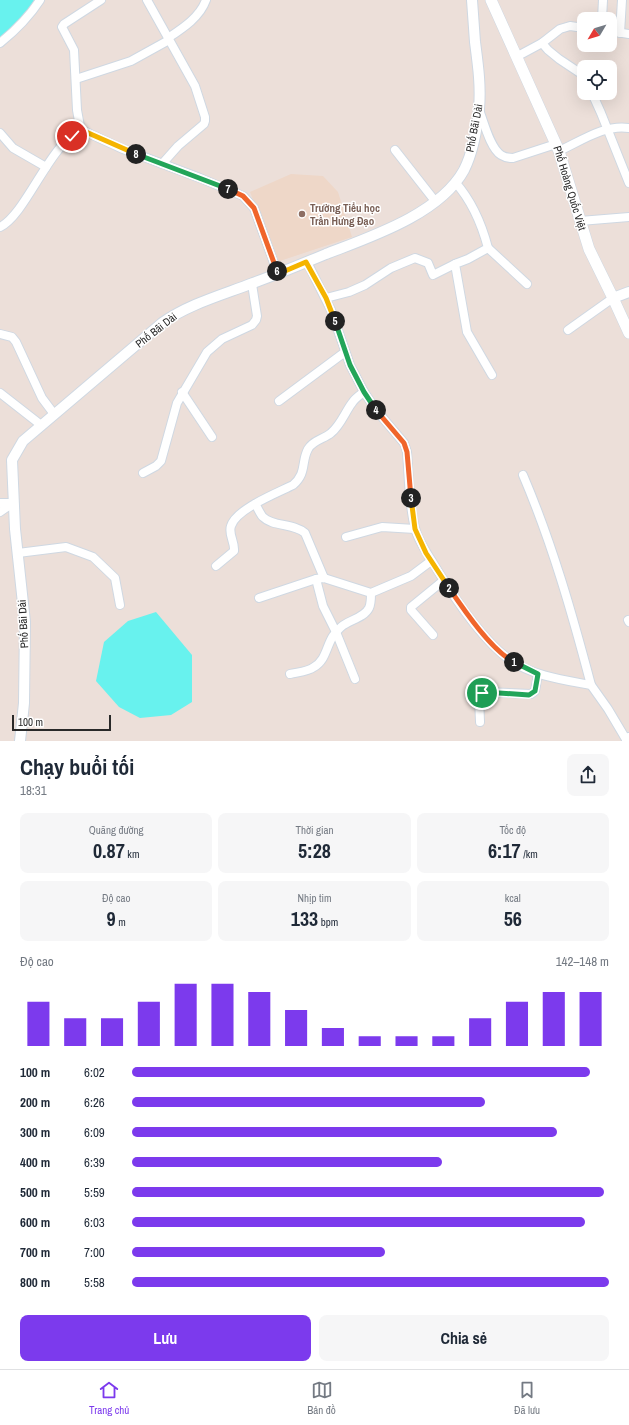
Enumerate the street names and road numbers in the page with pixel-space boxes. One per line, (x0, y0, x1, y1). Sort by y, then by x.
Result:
street label: Phố Bãi Dài (462, 103, 486, 153)
street label: Phố Hoàng Quốc Việt (550, 144, 590, 232)
street label: Phố Bãi Dài (133, 310, 179, 350)
street label: Phố Bãi Dài (15, 599, 31, 649)

